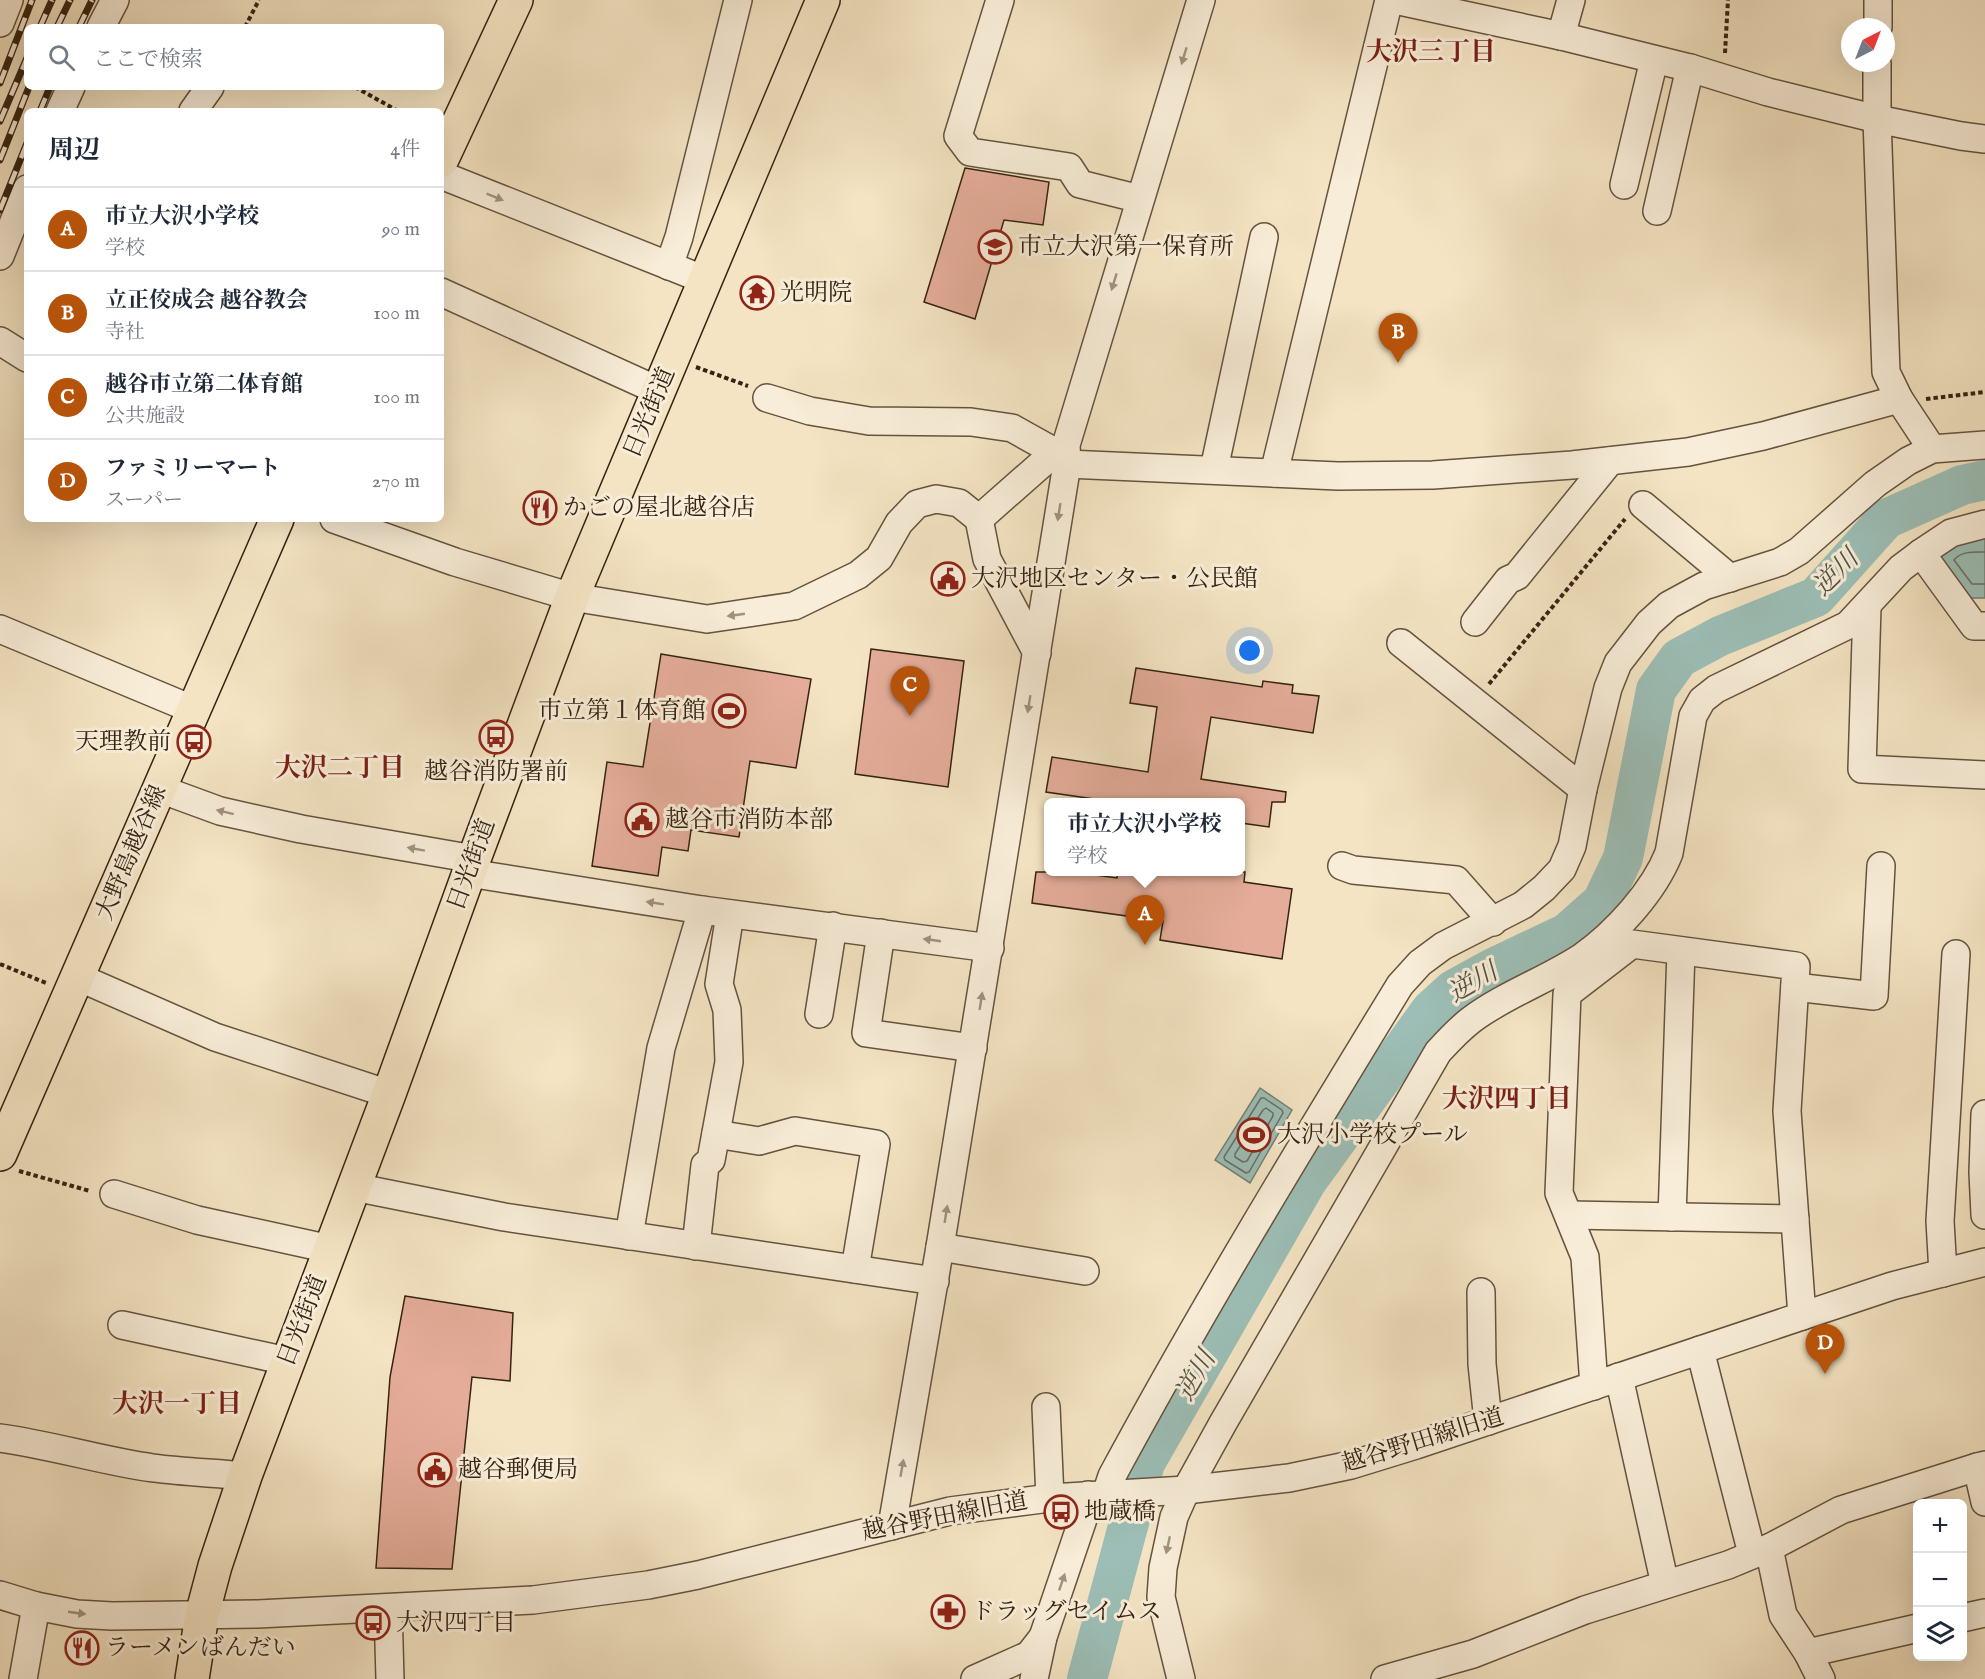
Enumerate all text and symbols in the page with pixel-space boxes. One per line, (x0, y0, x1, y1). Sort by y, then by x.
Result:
north arrow (1841, 18, 1895, 72)
search box (24, 24, 444, 90)
district label: 大沢三丁目 (1366, 36, 1496, 69)
icon: search (45, 41, 78, 74)
text: ここで検索 (93, 46, 203, 74)
one-way arrow (1179, 47, 1188, 65)
text: 周辺 (48, 134, 100, 167)
text: 4件 (390, 137, 420, 162)
one-way arrow (486, 193, 504, 202)
text: 市立大沢小学校 (105, 203, 259, 231)
text: A (61, 217, 74, 242)
text: 90 m (382, 217, 420, 242)
school or university icon: 市立大沢第一保育所 (977, 229, 1013, 265)
place label: 市立大沢第一保育所 (1018, 232, 1234, 263)
text: 学校 (105, 236, 145, 261)
one-way arrow (1109, 274, 1118, 292)
temple icon: 光明院 (739, 275, 775, 311)
place label: 光明院 (780, 278, 852, 309)
text: 立正佼成会 越谷教会 (105, 287, 308, 315)
text: B (61, 301, 74, 326)
text: 100 m (373, 301, 420, 326)
pin: B (1378, 314, 1418, 363)
text: 寺社 (105, 320, 145, 345)
street label: 日光街道 (617, 363, 683, 463)
text: 越谷市立第二体育館 (105, 371, 303, 399)
text: C (60, 385, 75, 410)
text: 100 m (373, 385, 420, 410)
text: 公共施設 (105, 404, 185, 429)
text: ファミリーマート (105, 455, 281, 483)
text: D (59, 469, 76, 494)
text: 270 m (372, 469, 420, 494)
text: スーパー (105, 488, 183, 513)
restaurant icon: かごの屋北越谷店 (522, 490, 558, 526)
place label: かごの屋北越谷店 (563, 493, 755, 524)
one-way arrow (1055, 502, 1064, 521)
water label: 逆川 (1806, 541, 1868, 603)
public building icon: 大沢地区センター・公民館 (930, 561, 966, 597)
place label: 大沢地区センター・公民館 (971, 564, 1258, 595)
one-way arrow (726, 610, 745, 619)
your location (1235, 636, 1264, 665)
pin: C (890, 666, 930, 716)
sports icon: 市立第１体育館 (711, 693, 747, 729)
one-way arrow (1024, 695, 1033, 714)
place label: 市立第１体育館 (538, 696, 706, 727)
bus stop icon: 越谷消防署前 (478, 719, 514, 755)
bus stop icon: 天理教前 (176, 724, 212, 760)
place label: 天理教前 (75, 727, 171, 758)
district label: 大沢二丁目 (275, 752, 405, 785)
place label: 越谷消防署前 (424, 757, 568, 788)
street label: 大野島越谷線 (90, 781, 174, 925)
popup (1044, 798, 1245, 876)
public building icon: 越谷市消防本部 (624, 802, 660, 838)
place label: 越谷市消防本部 (665, 805, 833, 836)
one-way arrow (216, 806, 234, 816)
text: 市立大沢小学校 (1067, 811, 1222, 839)
street label: 日光街道 (441, 815, 503, 915)
one-way arrow (407, 844, 426, 853)
text: 学校 (1067, 844, 1107, 869)
pin: A (1126, 896, 1164, 945)
one-way arrow (646, 898, 665, 907)
one-way arrow (922, 935, 941, 944)
water label: 逆川 (1442, 954, 1506, 1010)
one-way arrow (977, 991, 986, 1010)
district label: 大沢四丁目 (1442, 1083, 1572, 1116)
sports icon: 大沢小学校プール (1236, 1117, 1272, 1153)
place label: 大沢小学校プール (1277, 1120, 1468, 1151)
one-way arrow (941, 1204, 950, 1223)
street label: 日光街道 (271, 1271, 335, 1371)
pin: D (1806, 1324, 1844, 1374)
water label: 逆川 (1169, 1343, 1225, 1407)
district label: 大沢一丁目 (112, 1388, 242, 1421)
street label: 越谷野田線旧道 (1338, 1402, 1508, 1480)
public building icon: 越谷郵便局 (417, 1452, 453, 1488)
place label: 越谷郵便局 (458, 1455, 578, 1486)
one-way arrow (898, 1458, 907, 1477)
street label: 越谷野田線旧道 (860, 1486, 1030, 1548)
bus stop icon: 地蔵橋 (1043, 1494, 1079, 1530)
place label: 地蔵橋 (1084, 1497, 1156, 1528)
map controls (1913, 1499, 1967, 1661)
button: + (1913, 1499, 1967, 1553)
one-way arrow (1162, 1536, 1172, 1554)
button: − (1913, 1553, 1967, 1607)
one-way arrow (1057, 1573, 1067, 1591)
pharmacy icon: ドラッグセイムス (930, 1594, 966, 1630)
place label: ドラッグセイムス (971, 1597, 1162, 1628)
bus stop icon: 大沢四丁目 (355, 1605, 391, 1641)
button: layers (1913, 1607, 1967, 1661)
place label: 大沢四丁目 (396, 1608, 516, 1639)
one-way arrow (68, 1609, 87, 1618)
restaurant icon: ラーメンばんだい (64, 1630, 100, 1666)
place label: ラーメンばんだい (105, 1633, 296, 1664)

